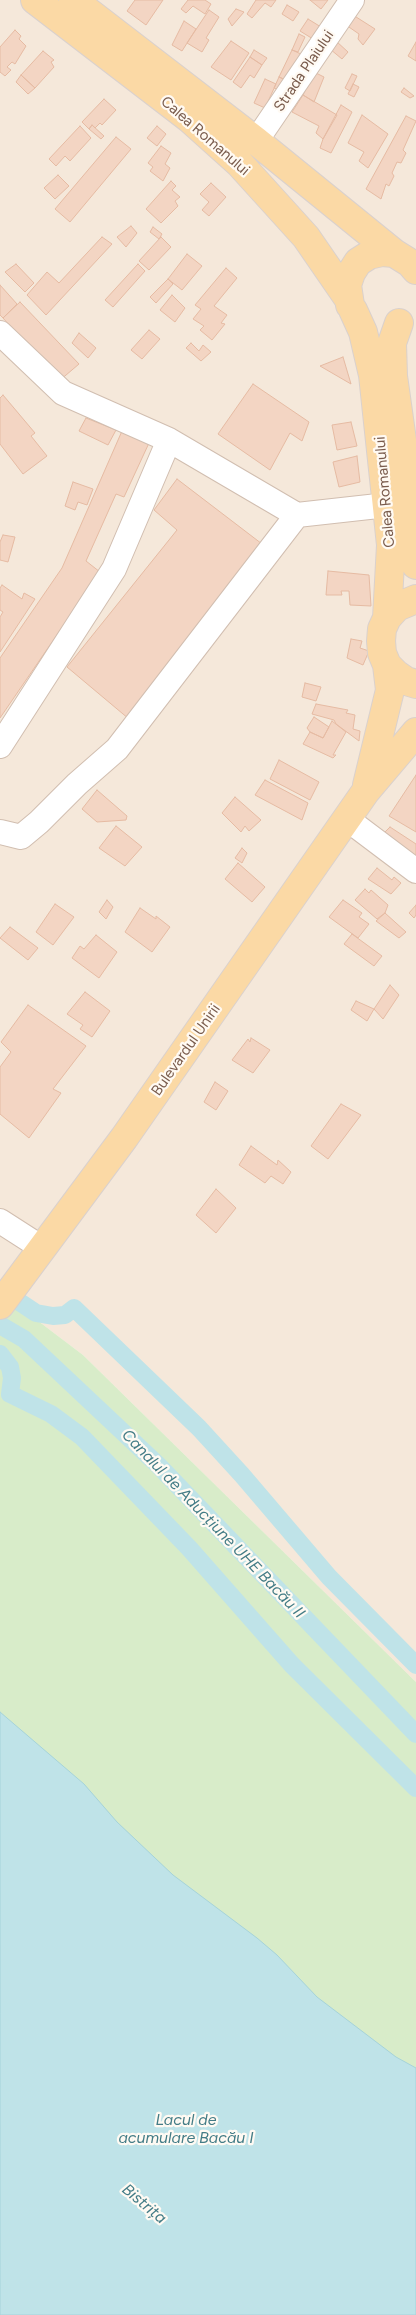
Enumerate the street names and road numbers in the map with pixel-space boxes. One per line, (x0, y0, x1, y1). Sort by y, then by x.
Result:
street label: Strada Plaiului (270, 27, 338, 115)
street label: Calea Romanului (157, 93, 253, 179)
street label: Calea Romanului (371, 436, 399, 548)
street label: Bulevardul Unirii (148, 1001, 224, 1099)

